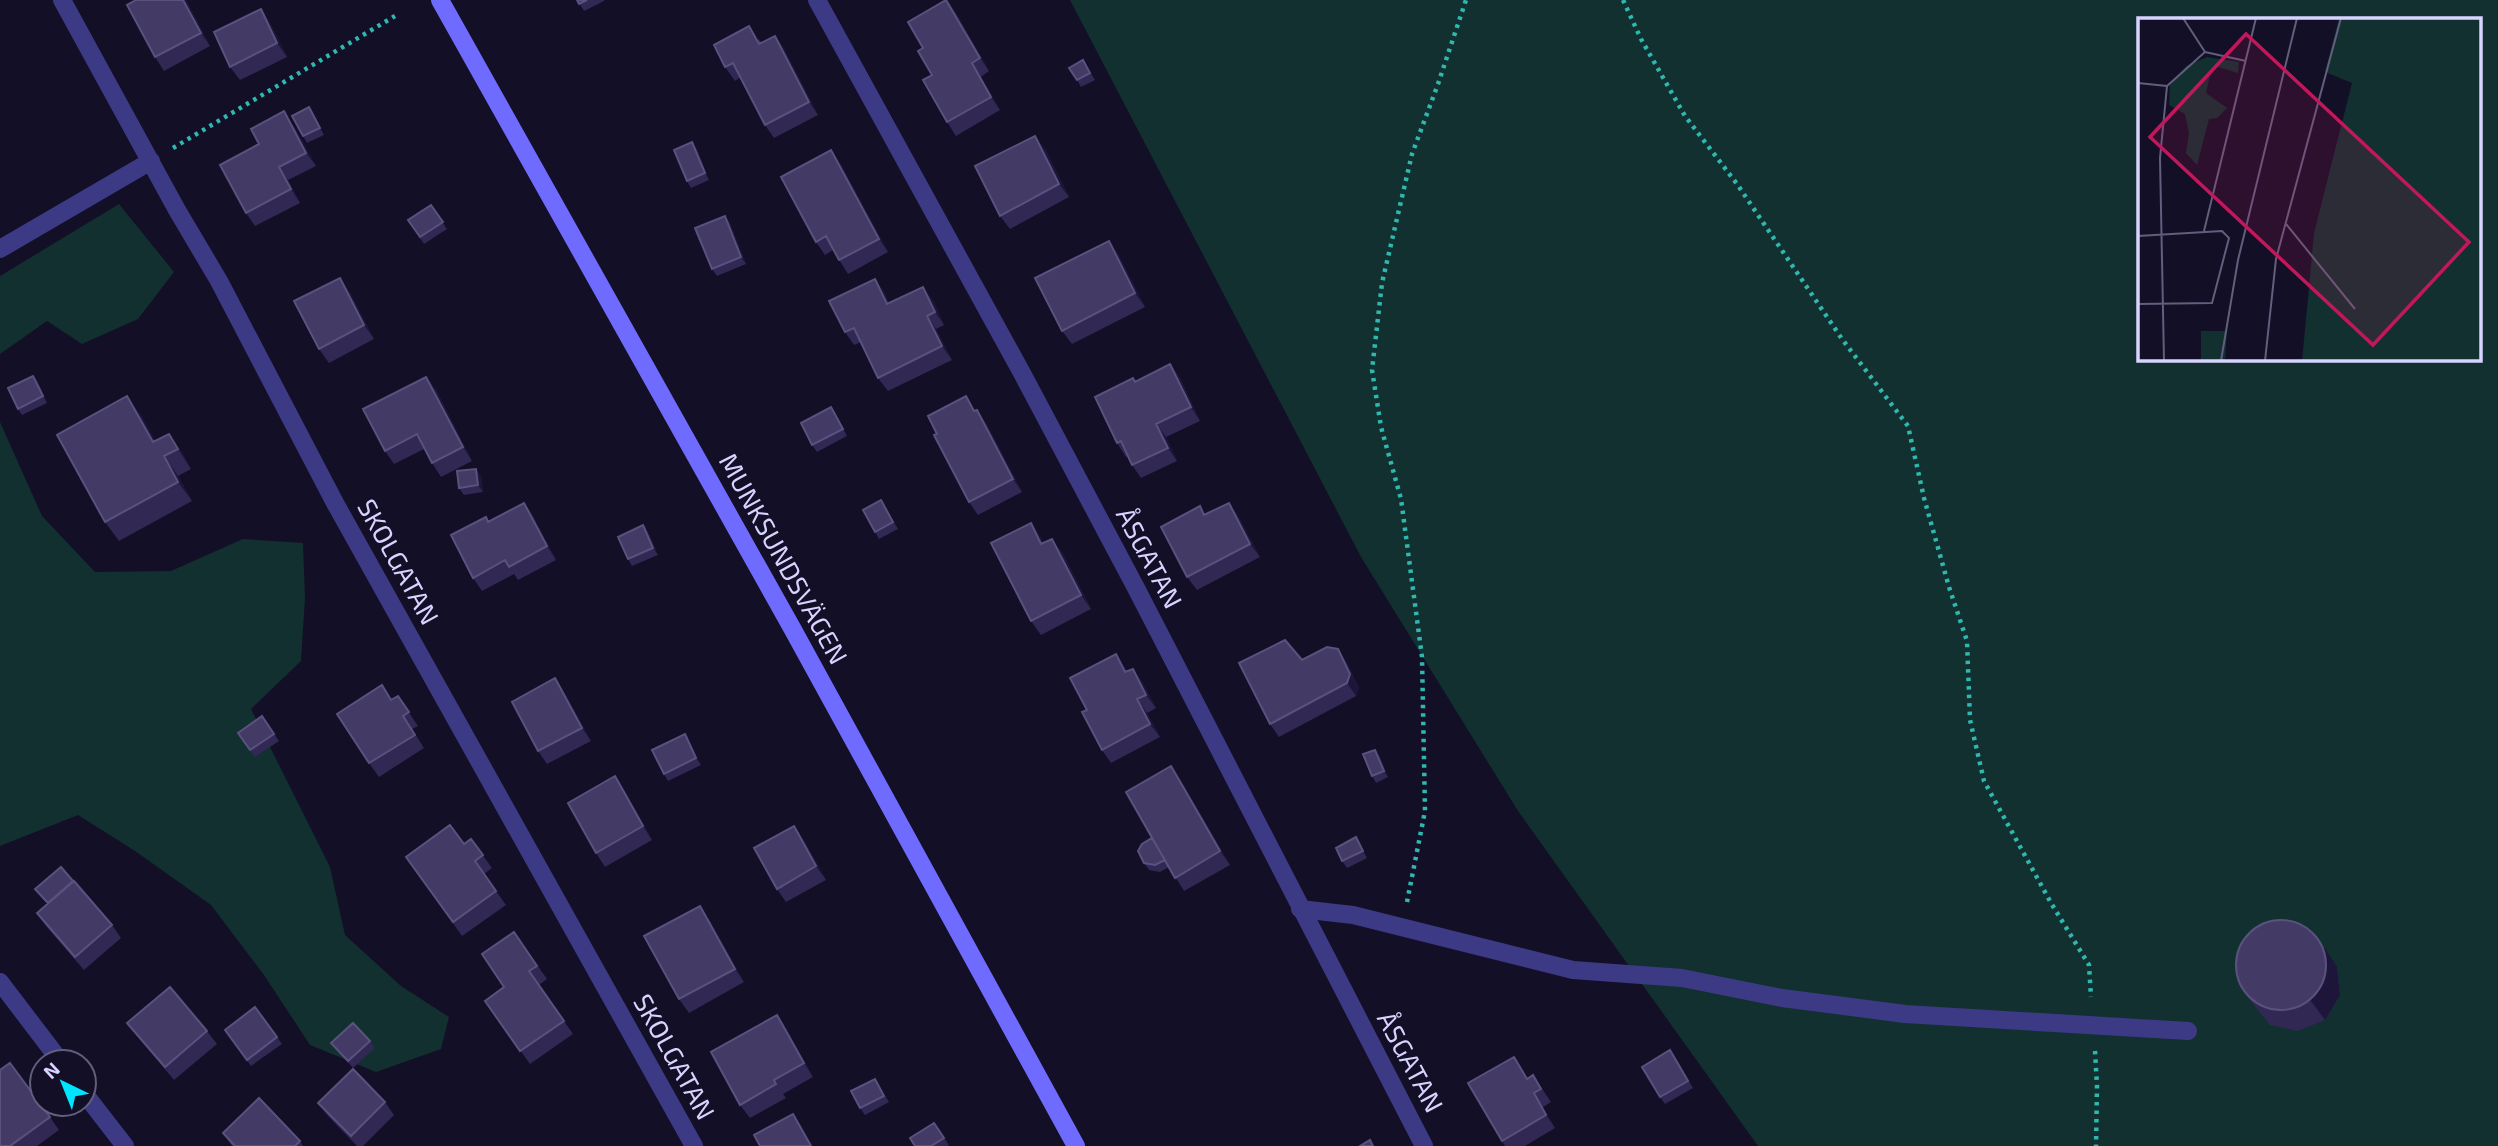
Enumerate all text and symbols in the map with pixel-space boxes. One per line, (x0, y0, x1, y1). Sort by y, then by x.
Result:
inset map (2138, 18, 2480, 360)
street label: MUNKSUNDSVÄGEN (714, 447, 855, 669)
street label: SKOLGATAN (352, 493, 446, 629)
street label: ÅSGATAN (1111, 502, 1190, 613)
street label: SKOLGATAN (628, 988, 722, 1124)
street label: ÅSGATAN (1372, 1006, 1451, 1117)
north arrow (28, 1048, 98, 1118)
text: N (38, 1057, 64, 1083)

